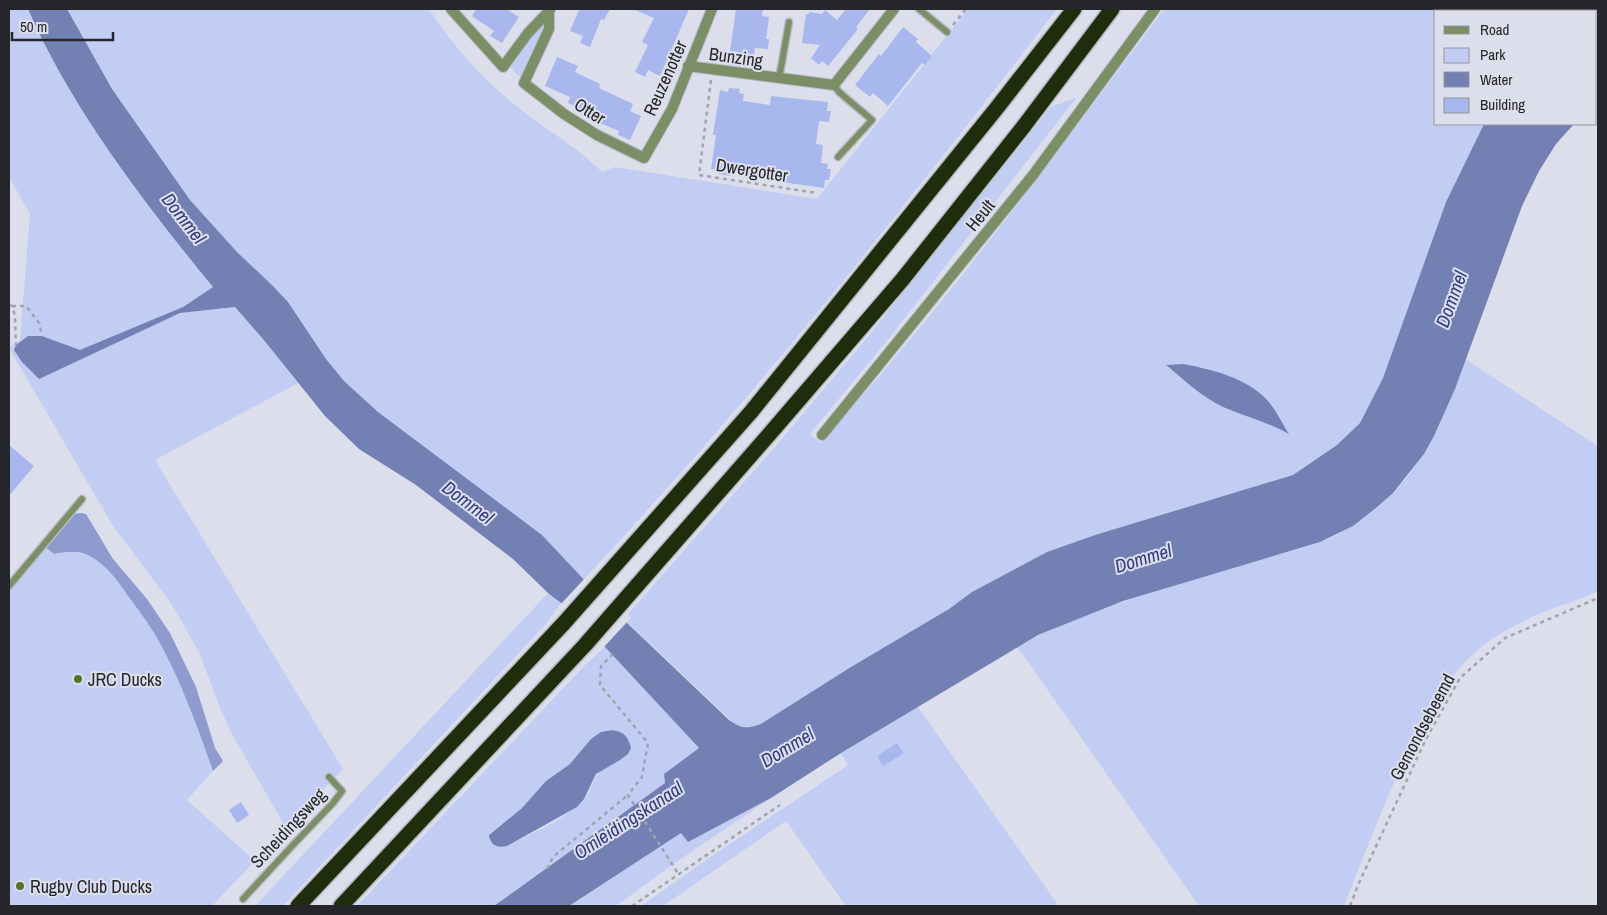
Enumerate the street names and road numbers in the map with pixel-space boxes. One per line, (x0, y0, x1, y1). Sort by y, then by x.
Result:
street label: Reuzenotter (637, 36, 693, 120)
street label: Bunzing (707, 41, 765, 73)
street label: Otter (569, 92, 611, 130)
street label: Dwergotter (714, 152, 790, 188)
street label: Heult (959, 194, 1001, 236)
street label: Gemondsebeemd (1383, 669, 1461, 785)
street label: Scheidingsweg (244, 782, 332, 873)

